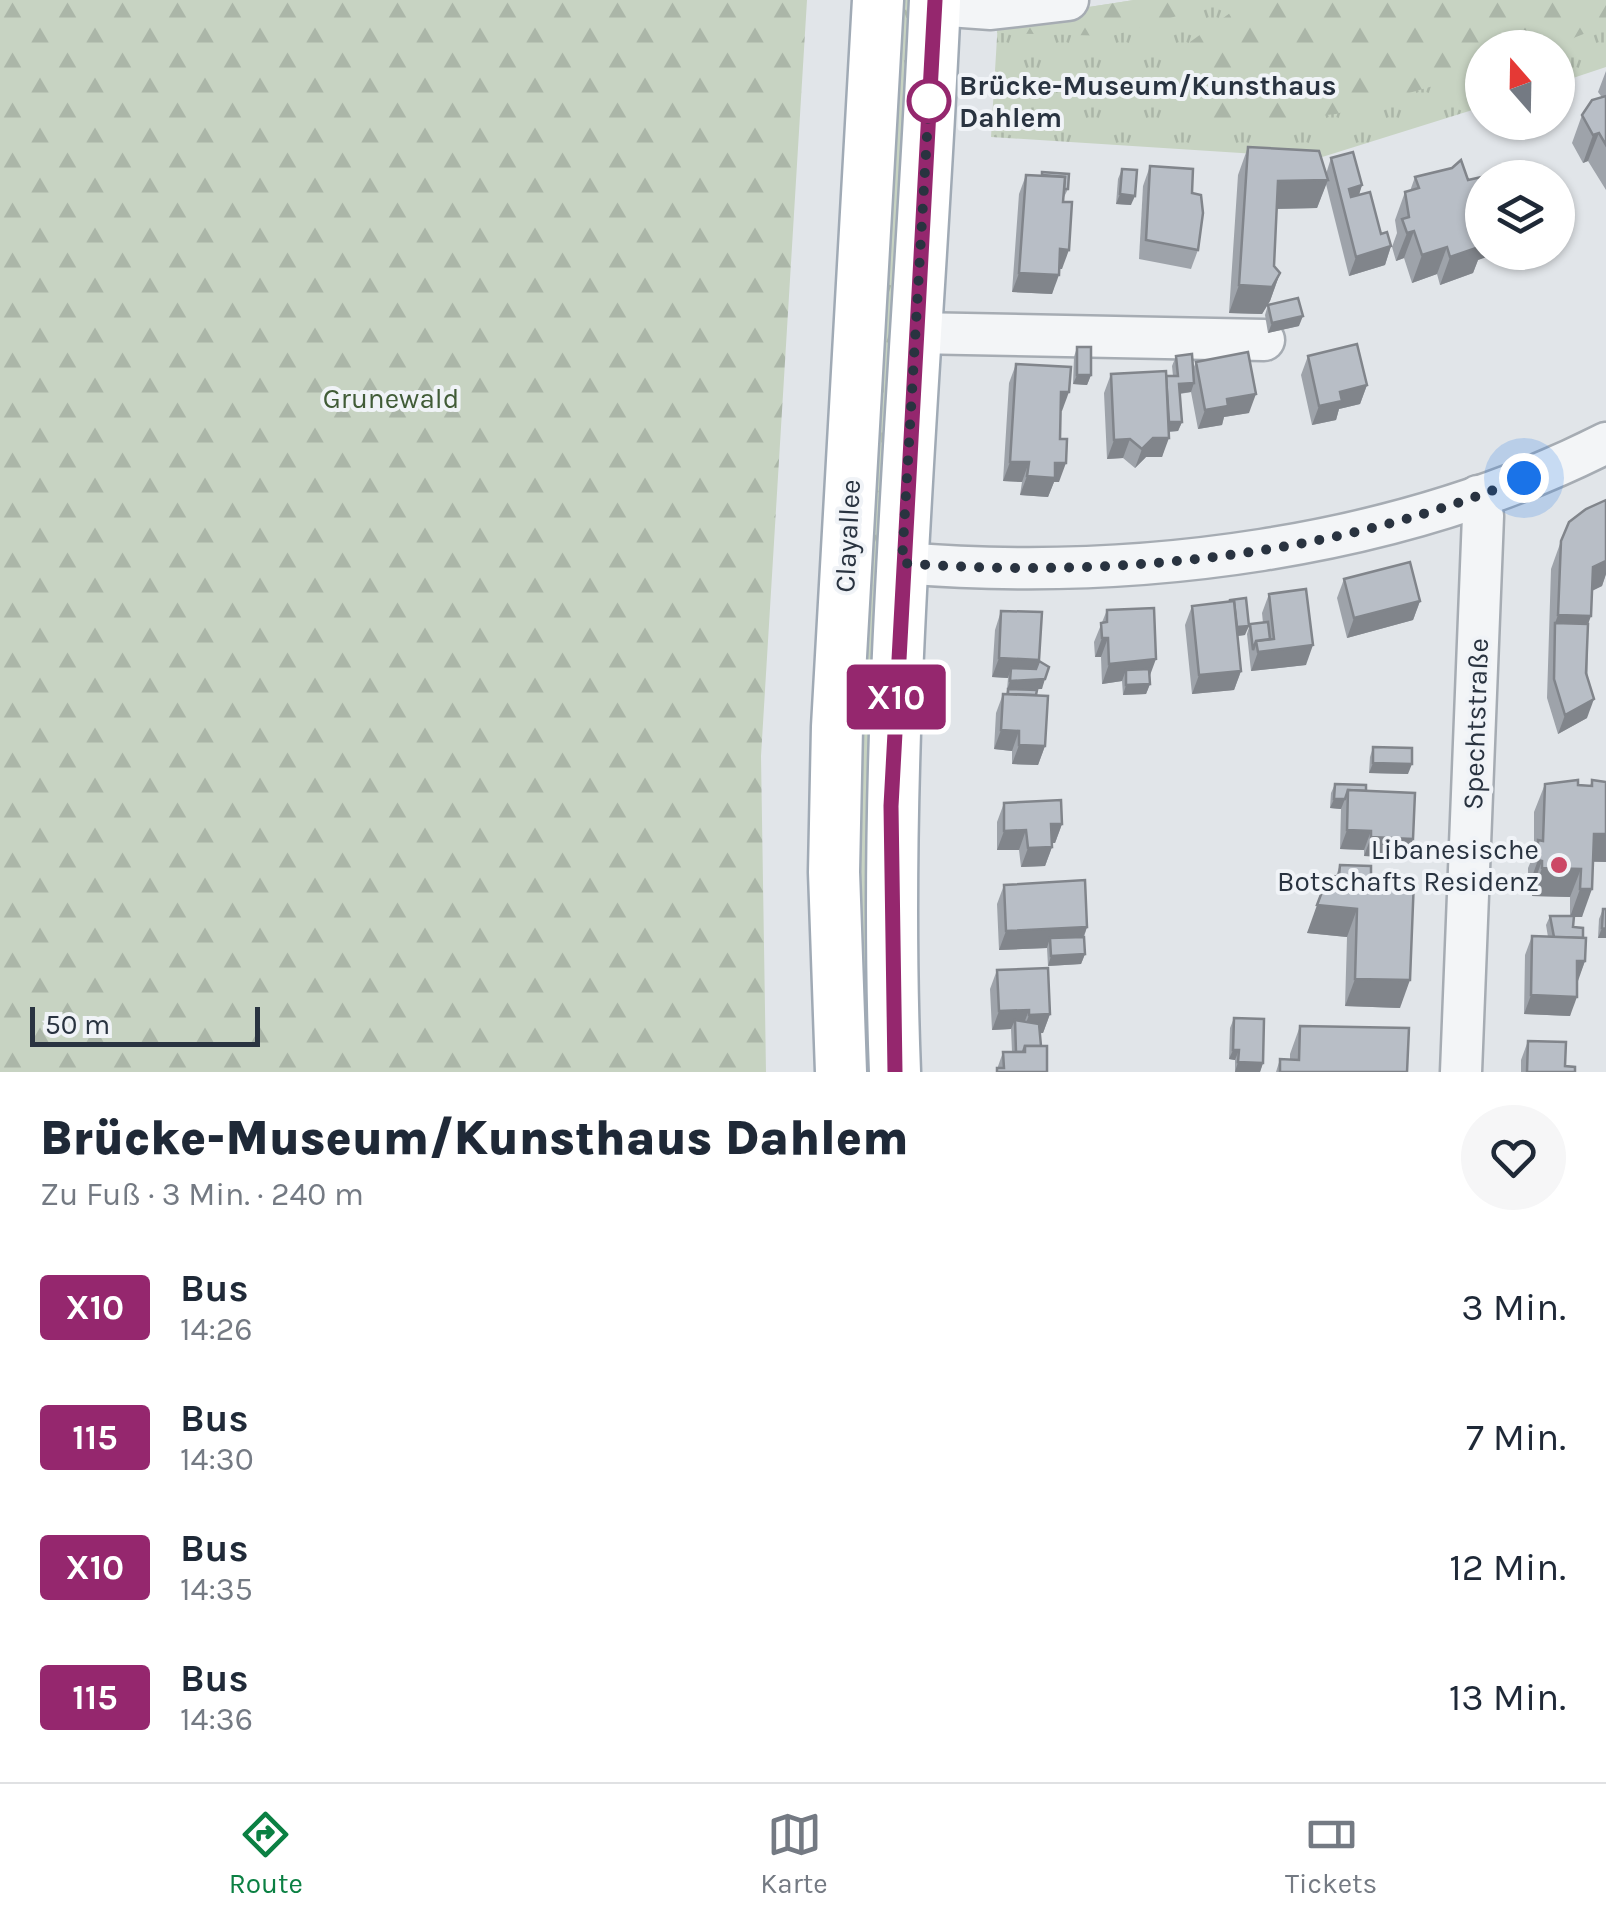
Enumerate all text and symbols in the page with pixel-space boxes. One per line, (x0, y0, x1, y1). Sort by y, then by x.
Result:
north arrow (1465, 30, 1575, 140)
map controls (1465, 30, 1575, 270)
place label: Brücke-Museum/Kunsthaus Dahlem (959, 69, 1337, 134)
marker: Brücke-Museum/Kunsthaus Dahlem (908, 80, 950, 122)
button: layers (1465, 160, 1575, 270)
park label: Grunewald (323, 382, 459, 415)
your location (1499, 453, 1549, 503)
street label: Clayallee (828, 479, 867, 593)
street label: Spechtstraße (1456, 638, 1495, 810)
line badge: X10 (838, 664, 954, 730)
text: X10 (867, 677, 925, 718)
place label: Libanesische Botschafts Residenz (1277, 833, 1539, 898)
marker: Libanesische Botschafts Residenz (1548, 854, 1570, 876)
scale bar (30, 1002, 260, 1046)
text: 50 m (45, 1008, 110, 1041)
button: heart (1461, 1105, 1566, 1210)
text: Brücke-Museum/Kunsthaus Dahlem (40, 1110, 908, 1166)
text: Zu Fuß · 3 Min. · 240 m (40, 1176, 364, 1213)
text: Bus (180, 1266, 249, 1311)
text: 3 Min. (1461, 1285, 1566, 1330)
text: X10 (66, 1287, 124, 1328)
text: 14:26 (180, 1311, 253, 1348)
text: Bus (180, 1396, 249, 1441)
text: 7 Min. (1466, 1415, 1566, 1460)
text: 115 (72, 1417, 118, 1458)
text: 14:30 (180, 1441, 254, 1478)
text: Bus (180, 1526, 249, 1571)
text: 12 Min. (1449, 1545, 1566, 1590)
text: X10 (66, 1547, 124, 1588)
text: 14:35 (180, 1571, 253, 1608)
text: Bus (180, 1656, 249, 1701)
text: 13 Min. (1449, 1675, 1566, 1720)
text: 115 (72, 1677, 118, 1718)
text: 14:36 (180, 1701, 253, 1738)
tab: Route (229, 1807, 303, 1900)
tab: Karte (760, 1807, 828, 1900)
tab: Tickets (1285, 1807, 1377, 1900)

